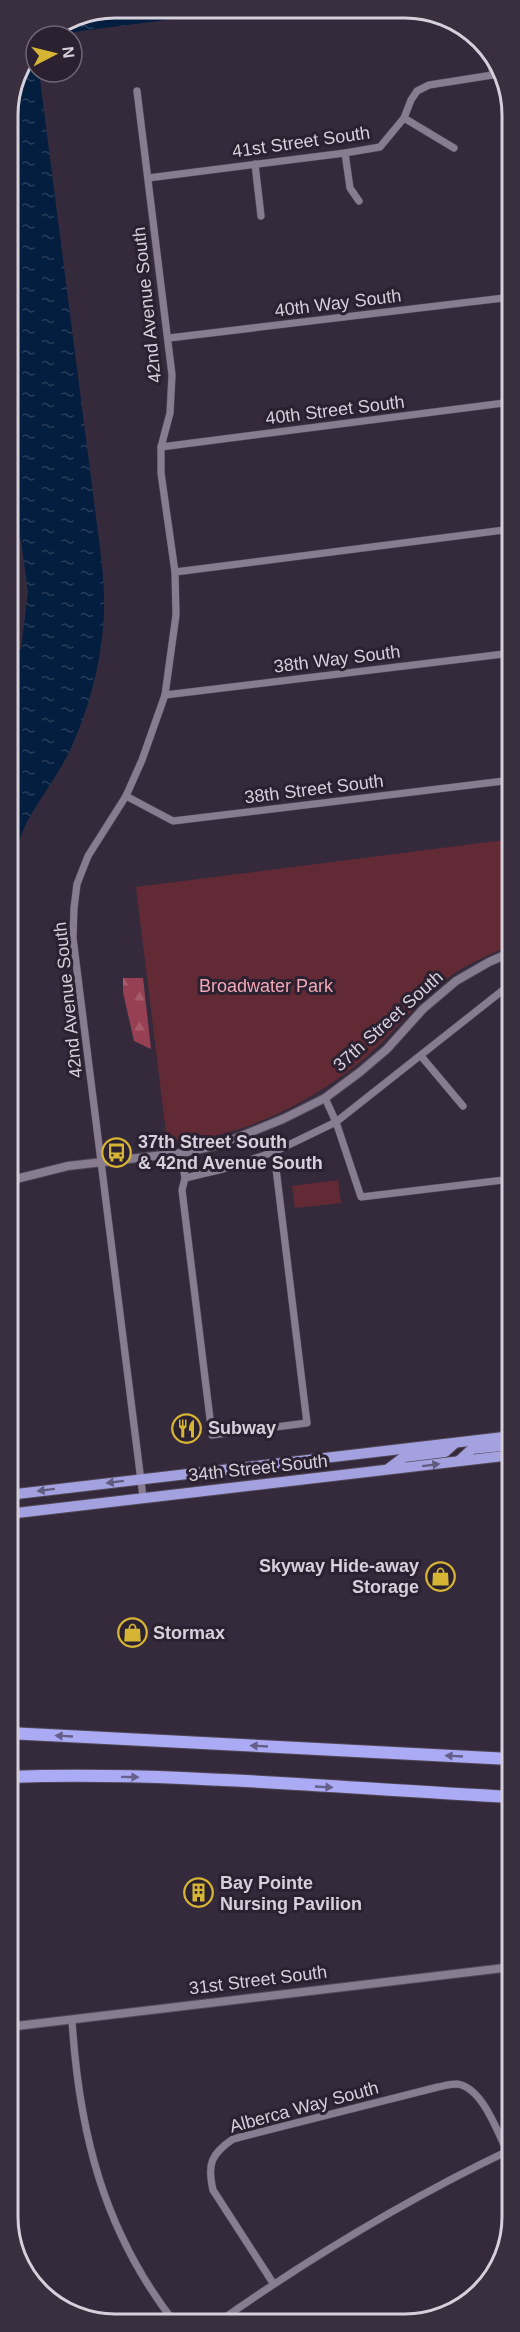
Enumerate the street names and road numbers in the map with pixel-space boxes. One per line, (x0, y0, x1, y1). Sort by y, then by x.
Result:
street label: 41st Street South (231, 122, 371, 162)
street label: 42nd Avenue South (129, 226, 165, 384)
street label: 40th Way South (274, 285, 402, 321)
street label: 40th Street South (264, 392, 406, 428)
street label: 38th Way South (273, 641, 401, 677)
street label: 38th Street South (243, 771, 385, 807)
street label: 42nd Avenue South (50, 921, 86, 1079)
street label: 37th Street South (329, 967, 447, 1075)
street label: 34th Street South (187, 1451, 329, 1485)
street label: 31st Street South (188, 1962, 328, 1998)
street label: Alberca Way South (227, 2077, 381, 2137)

